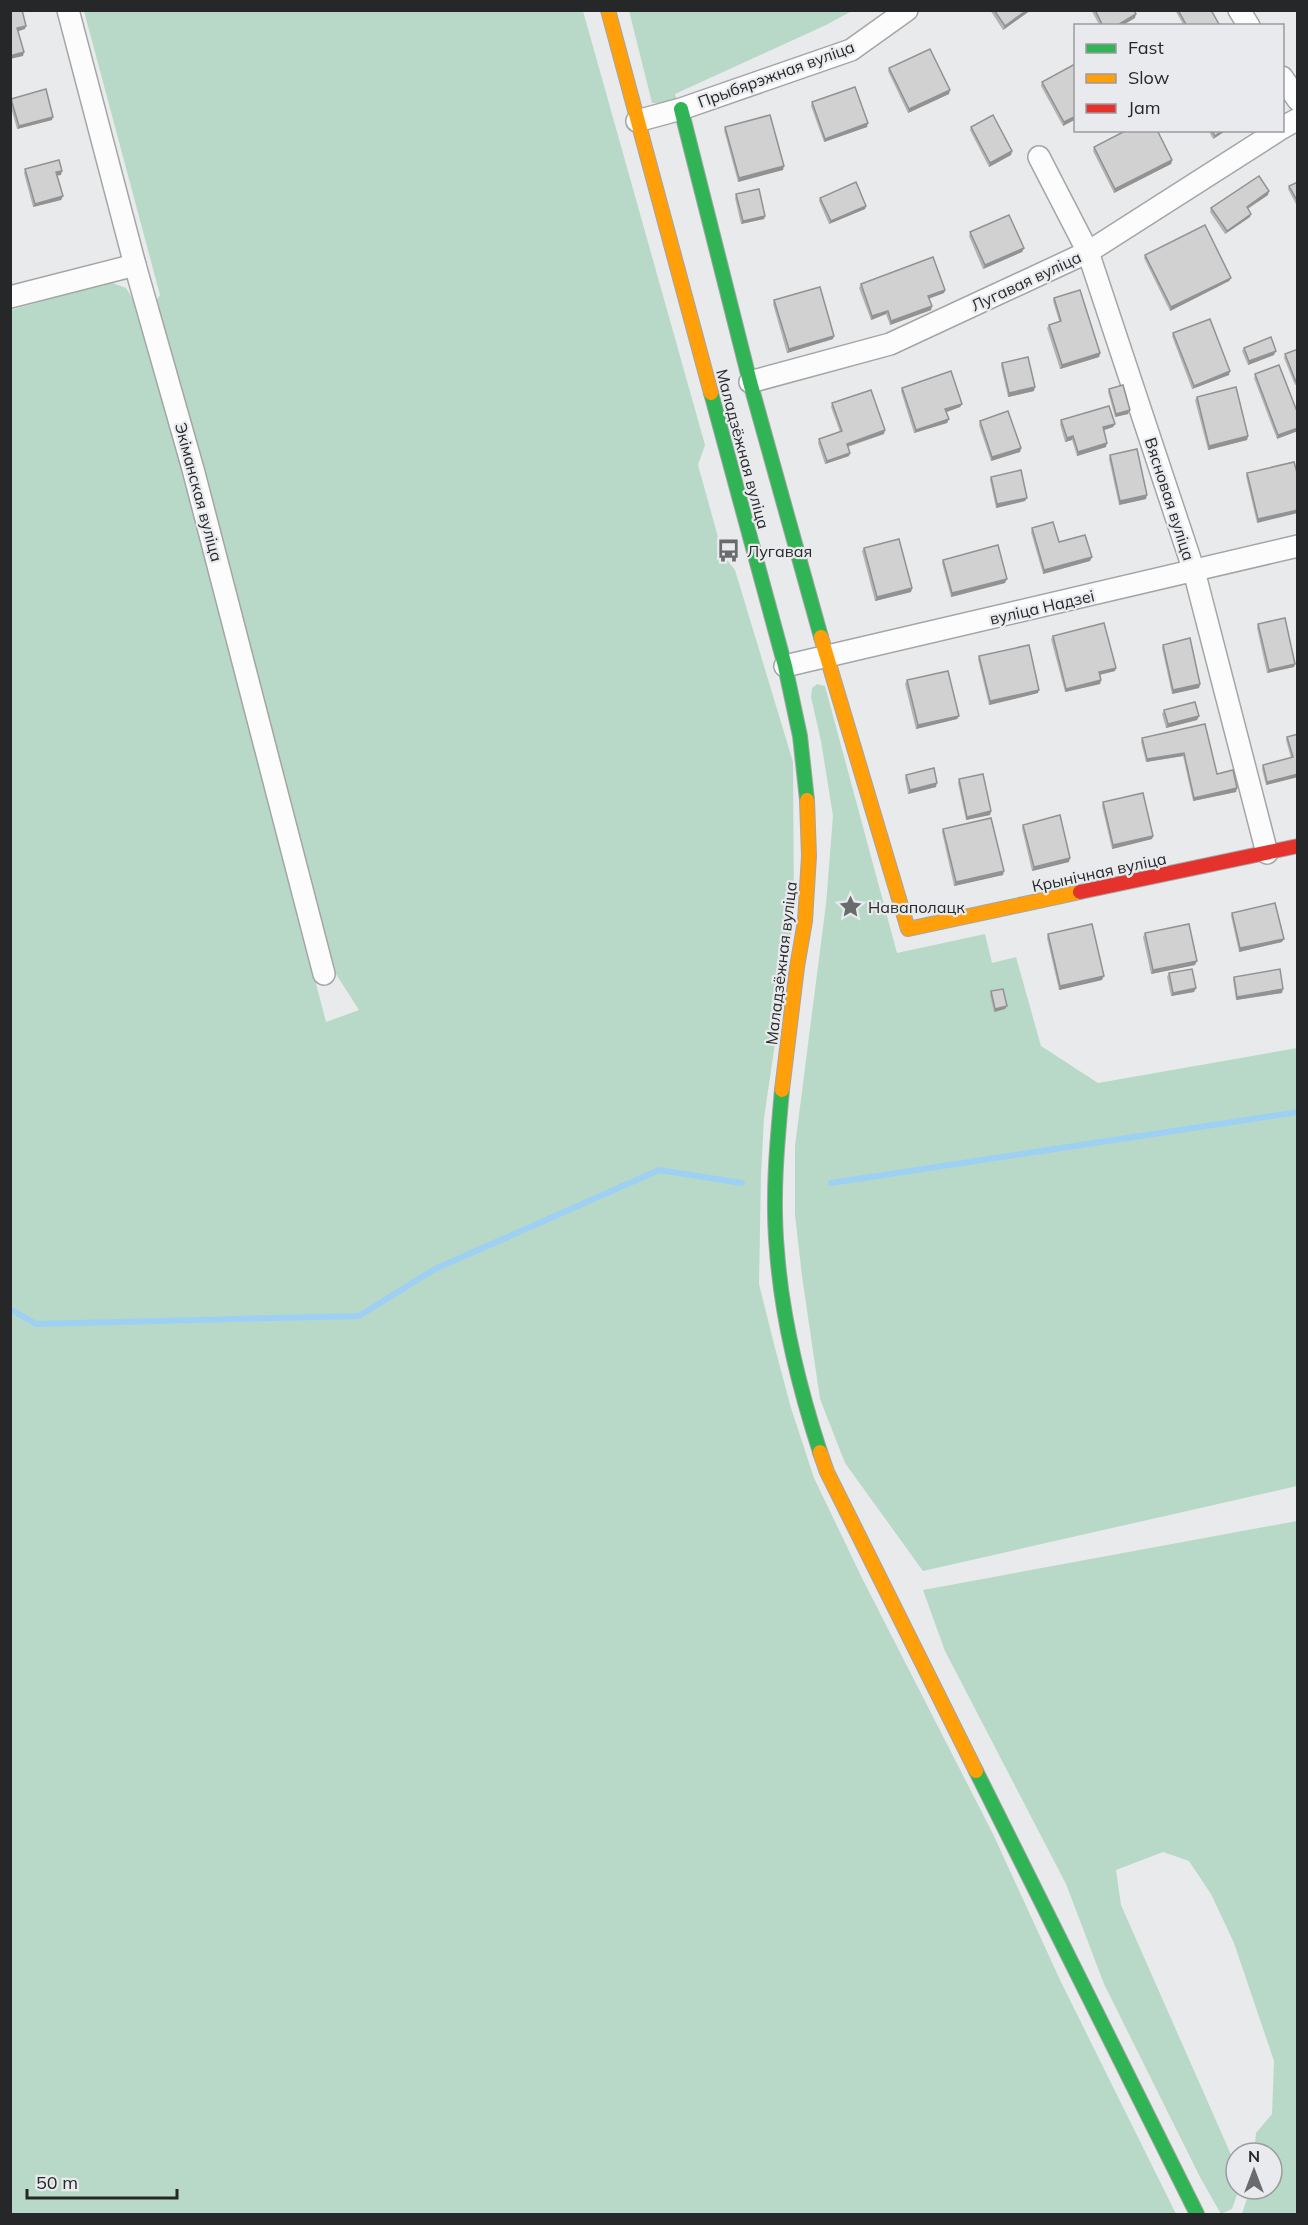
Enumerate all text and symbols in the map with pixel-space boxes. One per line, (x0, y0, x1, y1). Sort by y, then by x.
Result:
legend (1074, 24, 1284, 132)
street label: Прыбярэжная вуліца (695, 36, 857, 112)
text: Fast (1128, 36, 1164, 59)
text: Slow (1128, 66, 1170, 89)
text: Jam (1128, 96, 1161, 119)
street label: Лугавая вуліца (968, 247, 1084, 315)
street label: Маладзёжная вуліца (712, 367, 774, 531)
street label: Экіманская вуліца (171, 420, 227, 564)
street label: Вясновая вуліца (1141, 435, 1199, 563)
bus stop icon: Лугавая (716, 538, 742, 564)
place label: Лугавая (747, 541, 812, 561)
street label: вуліца Надзеі (988, 585, 1096, 629)
street label: Крынічная вуліца (1030, 848, 1168, 896)
street label: Маладзёжная вуліца (761, 880, 801, 1046)
place icon: Наваполацк (837, 894, 863, 920)
place label: Наваполацк (868, 897, 965, 917)
north arrow (1224, 2141, 1284, 2201)
text: N (1248, 2146, 1260, 2166)
scale bar (27, 2162, 177, 2200)
text: 50 m (36, 2171, 78, 2194)

